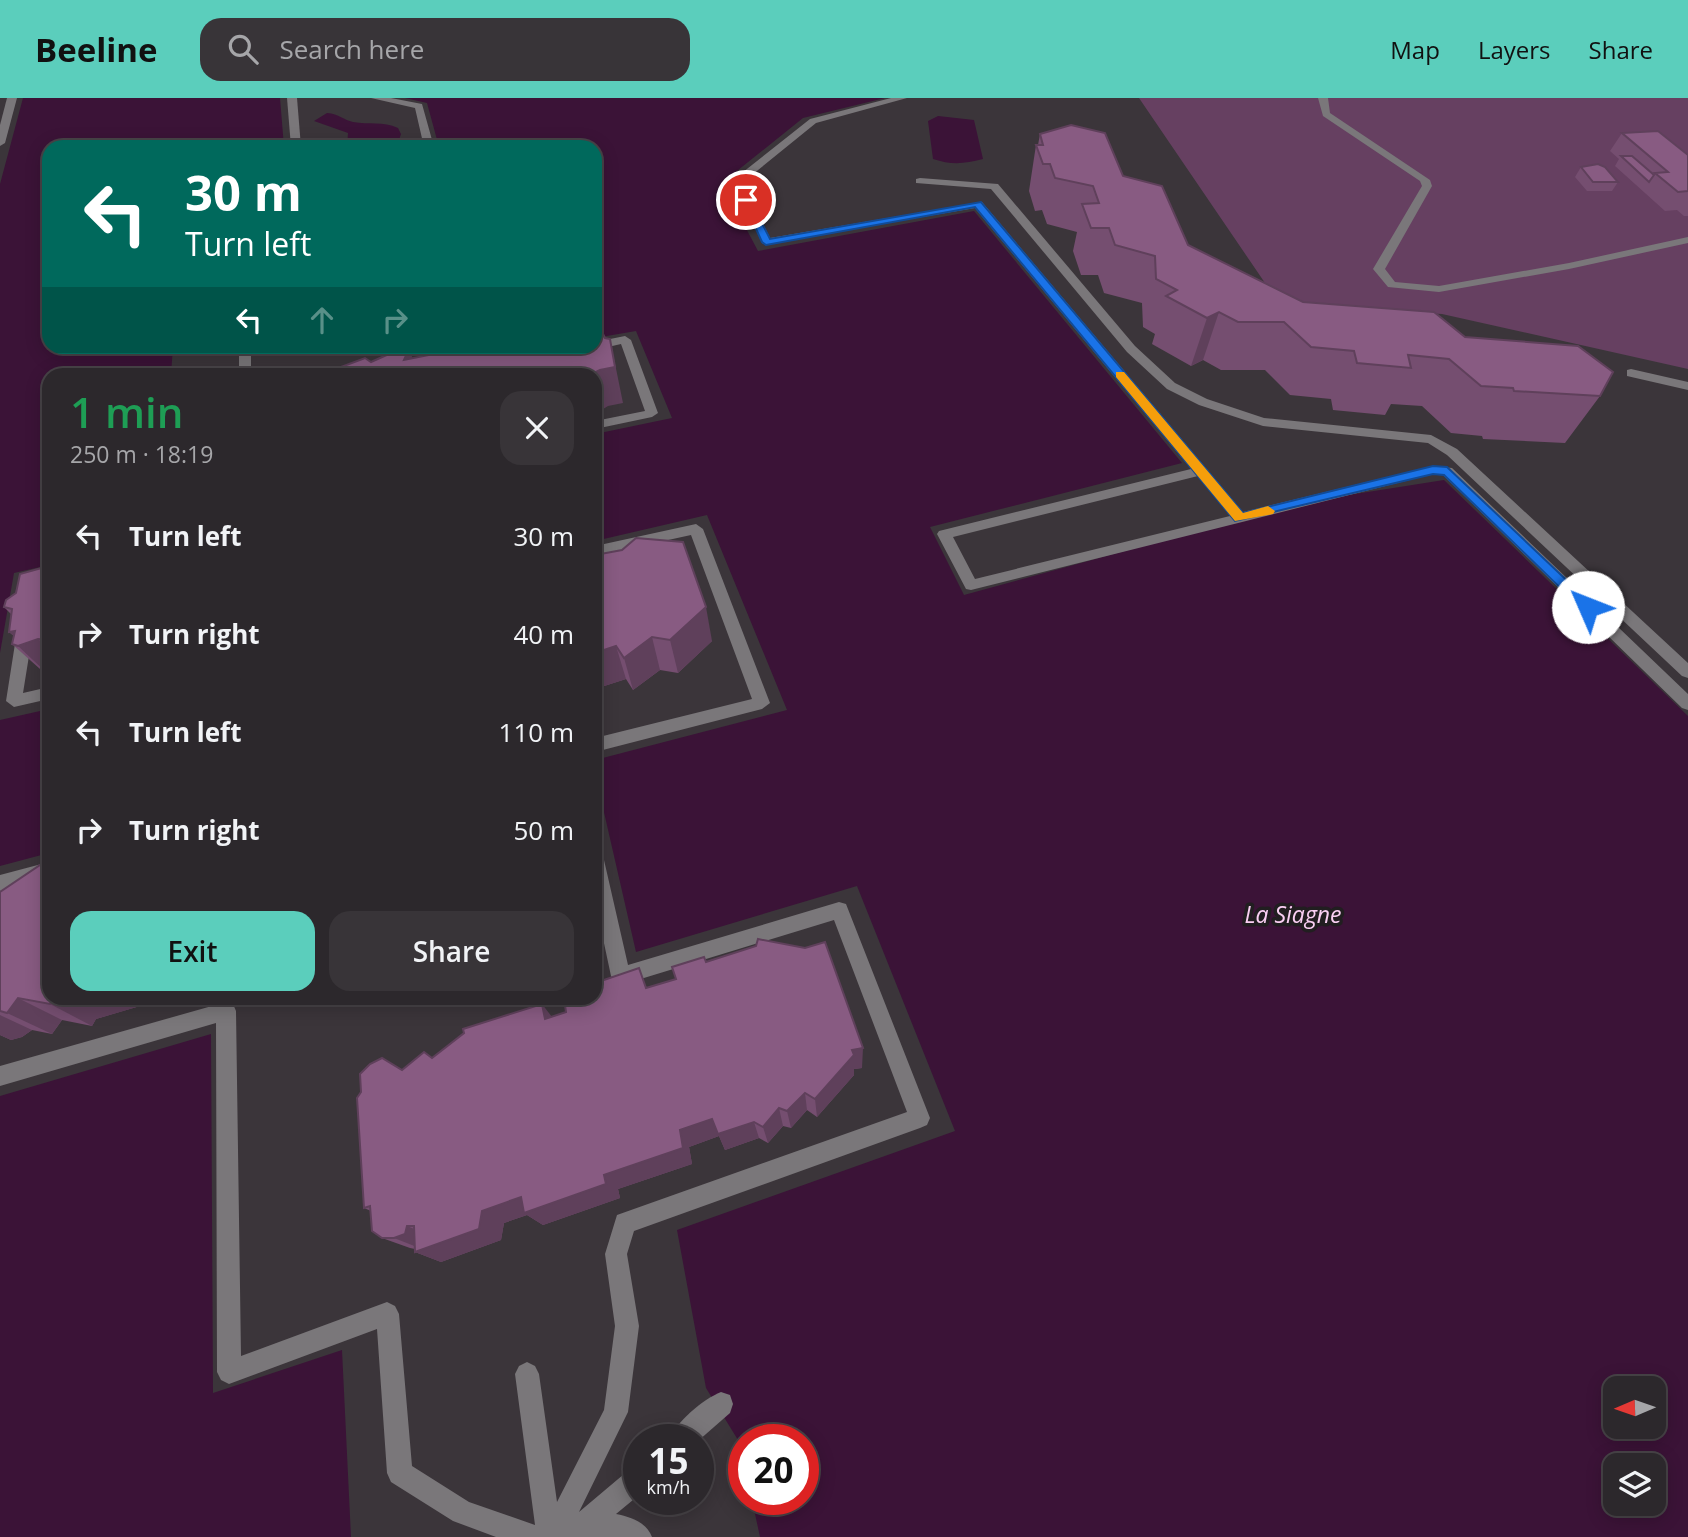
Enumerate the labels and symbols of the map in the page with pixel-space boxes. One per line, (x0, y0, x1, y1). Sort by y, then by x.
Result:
pin (716, 170, 776, 230)
position arrow (1551, 570, 1625, 644)
water label: La Siagne (1244, 898, 1342, 930)
north arrow (1603, 1376, 1666, 1438)
speed limit sign: 20 (728, 1424, 819, 1515)

